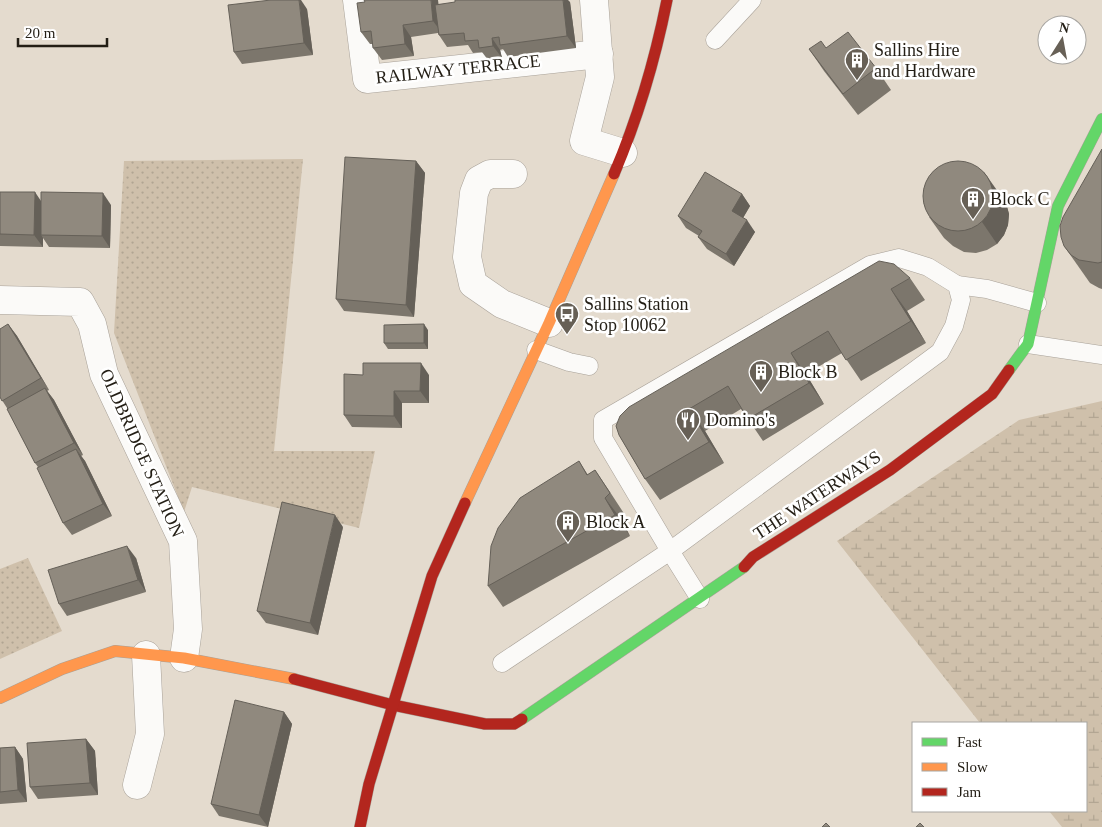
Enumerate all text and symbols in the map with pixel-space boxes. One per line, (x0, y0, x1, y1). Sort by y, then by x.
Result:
scale bar (18, 15, 106, 47)
north arrow (1037, 15, 1087, 65)
text: N (1058, 19, 1071, 36)
text: 20 m (25, 25, 56, 41)
place label: Sallins Hire and Hardware (874, 40, 975, 81)
building icon: Sallins Hire and Hardware (844, 47, 870, 81)
street label: RAILWAY TERRACE (375, 50, 541, 88)
building icon: Block C (960, 186, 986, 220)
place label: Block C (990, 189, 1050, 209)
place label: Sallins Station Stop 10062 (584, 294, 689, 335)
bus stop icon: Sallins Station Stop 10062 (554, 301, 580, 335)
building icon: Block B (748, 359, 774, 393)
place label: Block B (778, 362, 838, 382)
street label: OLDBRIDGE STATION (96, 366, 188, 540)
restaurant icon: Domino's (675, 407, 701, 441)
place label: Domino's (706, 410, 775, 430)
street label: THE WATERWAYS (750, 446, 884, 544)
building icon: Block A (555, 509, 581, 543)
place label: Block A (586, 512, 646, 532)
legend (912, 722, 1087, 812)
text: Fast (957, 734, 983, 750)
text: Slow (957, 759, 988, 775)
text: Jam (957, 784, 981, 800)

